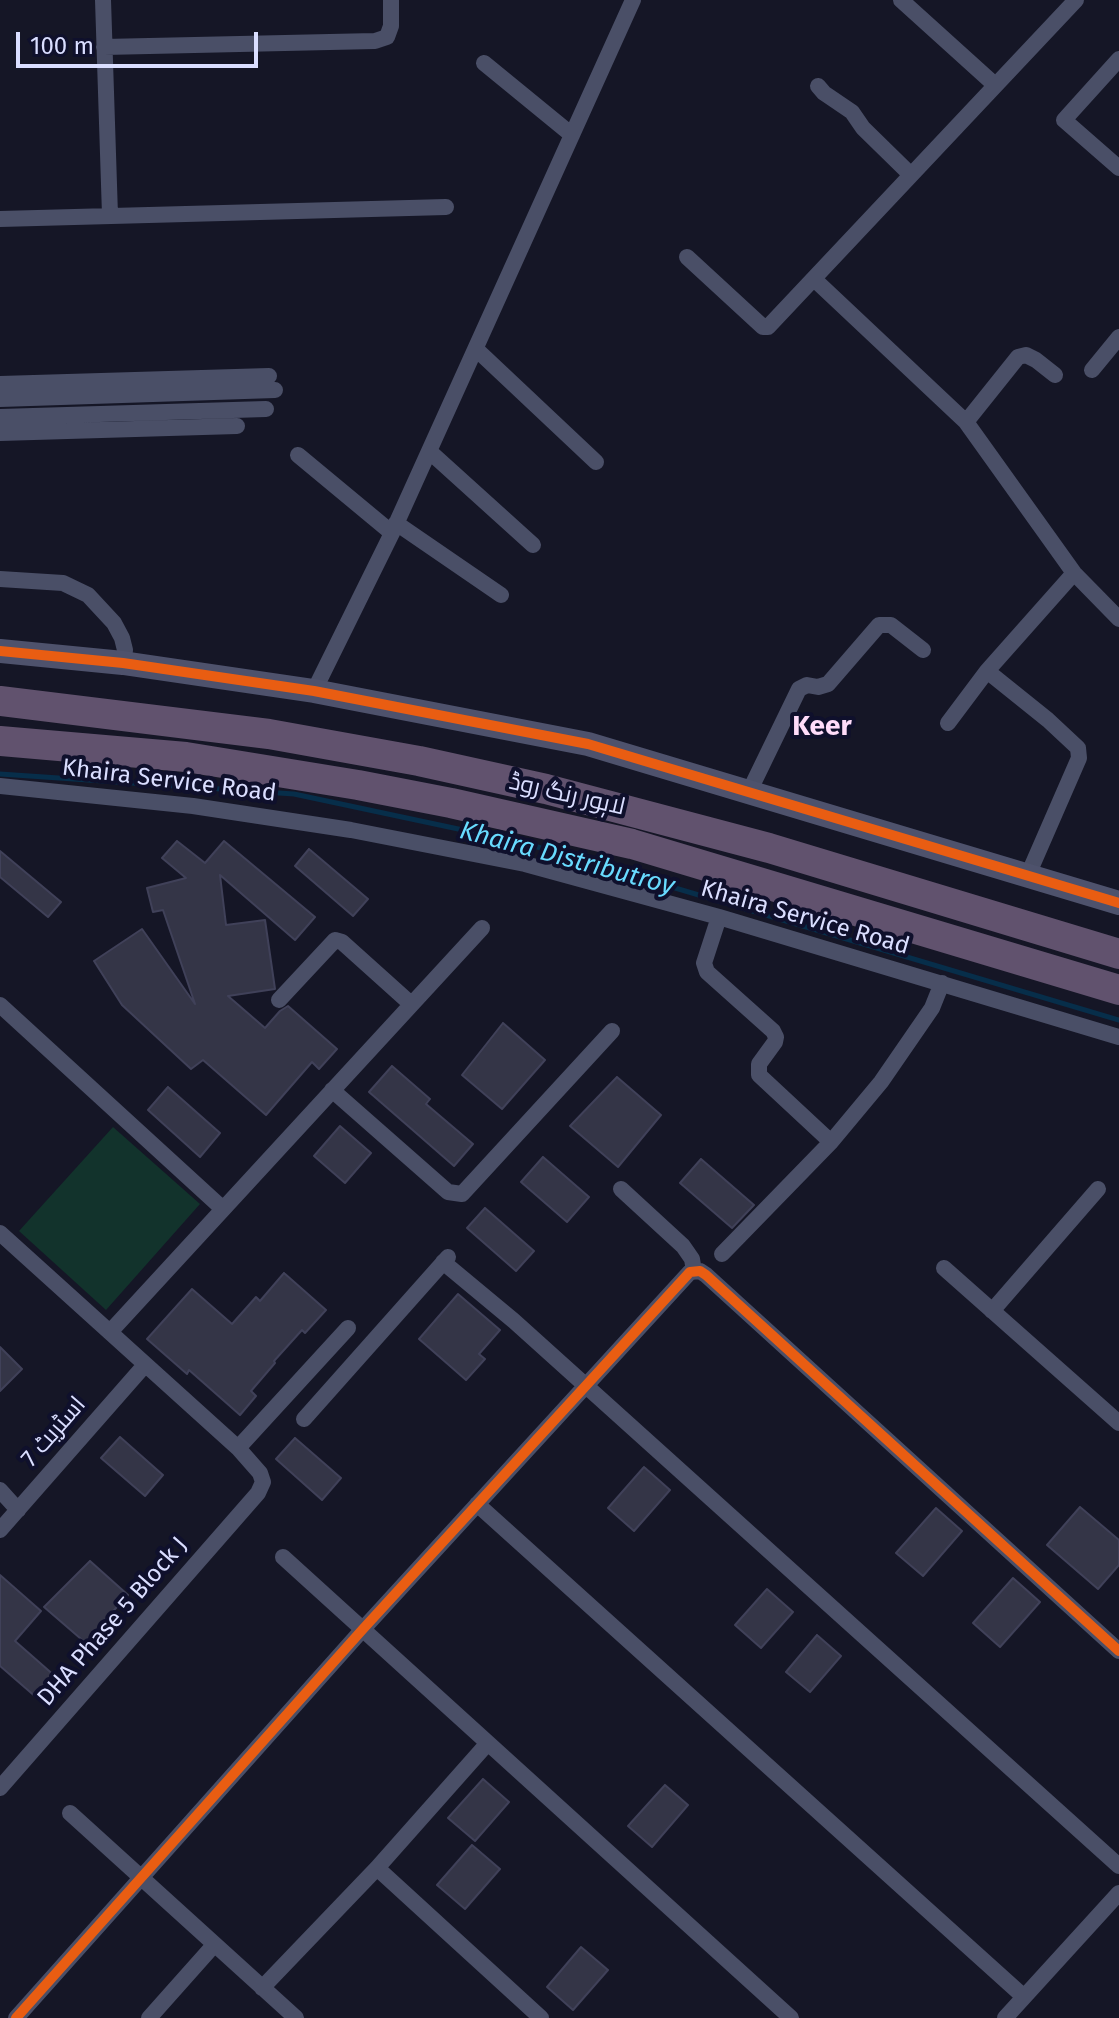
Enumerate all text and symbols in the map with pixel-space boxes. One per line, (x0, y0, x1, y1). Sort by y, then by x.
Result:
scale bar (20, 16, 262, 66)
text: 100 m (30, 32, 94, 60)
district label: Keer (792, 710, 852, 744)
street label: Khaira Service Road (60, 754, 278, 808)
street label: لاہور رنگ روڈ (506, 768, 628, 822)
water label: Khaira Distributroy (456, 815, 678, 903)
street label: Khaira Service Road (697, 874, 913, 962)
street label: اسٹریٹ 7 (16, 1391, 92, 1473)
street label: DHA Phase 5 Block J (32, 1532, 194, 1712)

